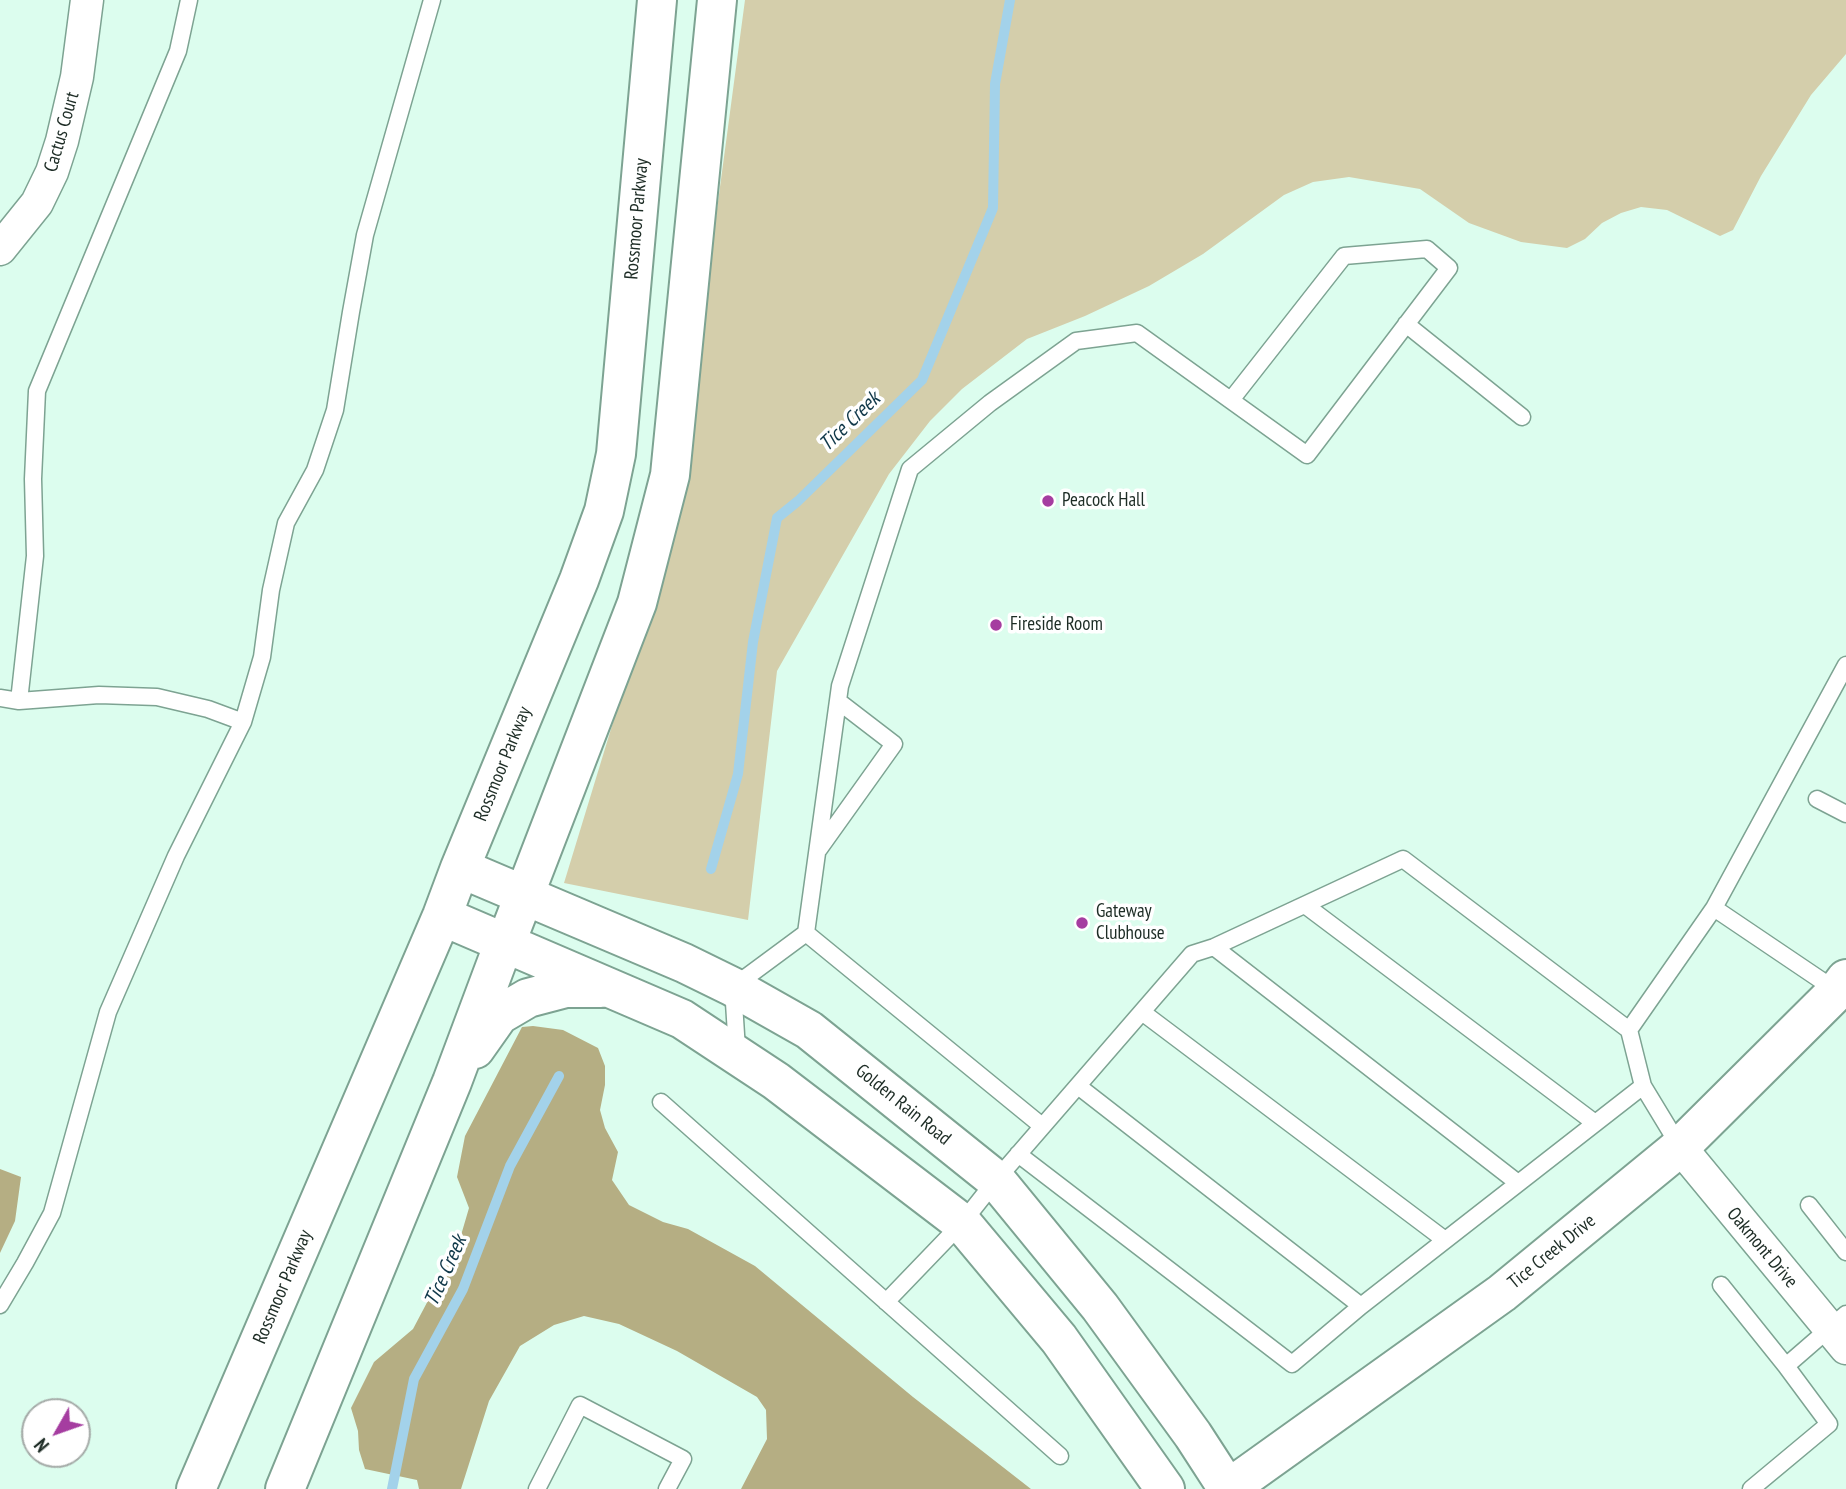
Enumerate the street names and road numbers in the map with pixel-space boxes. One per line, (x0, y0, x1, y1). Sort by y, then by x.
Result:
street label: Cactus Court (40, 89, 84, 175)
street label: Rossmoor Parkway (620, 157, 654, 281)
street label: Rossmoor Parkway (470, 703, 536, 825)
street label: Golden Rain Road (851, 1060, 955, 1150)
street label: Oakmont Drive (1722, 1203, 1802, 1293)
street label: Tice Creek Drive (1504, 1210, 1600, 1294)
street label: Rossmoor Parkway (249, 1227, 317, 1347)

